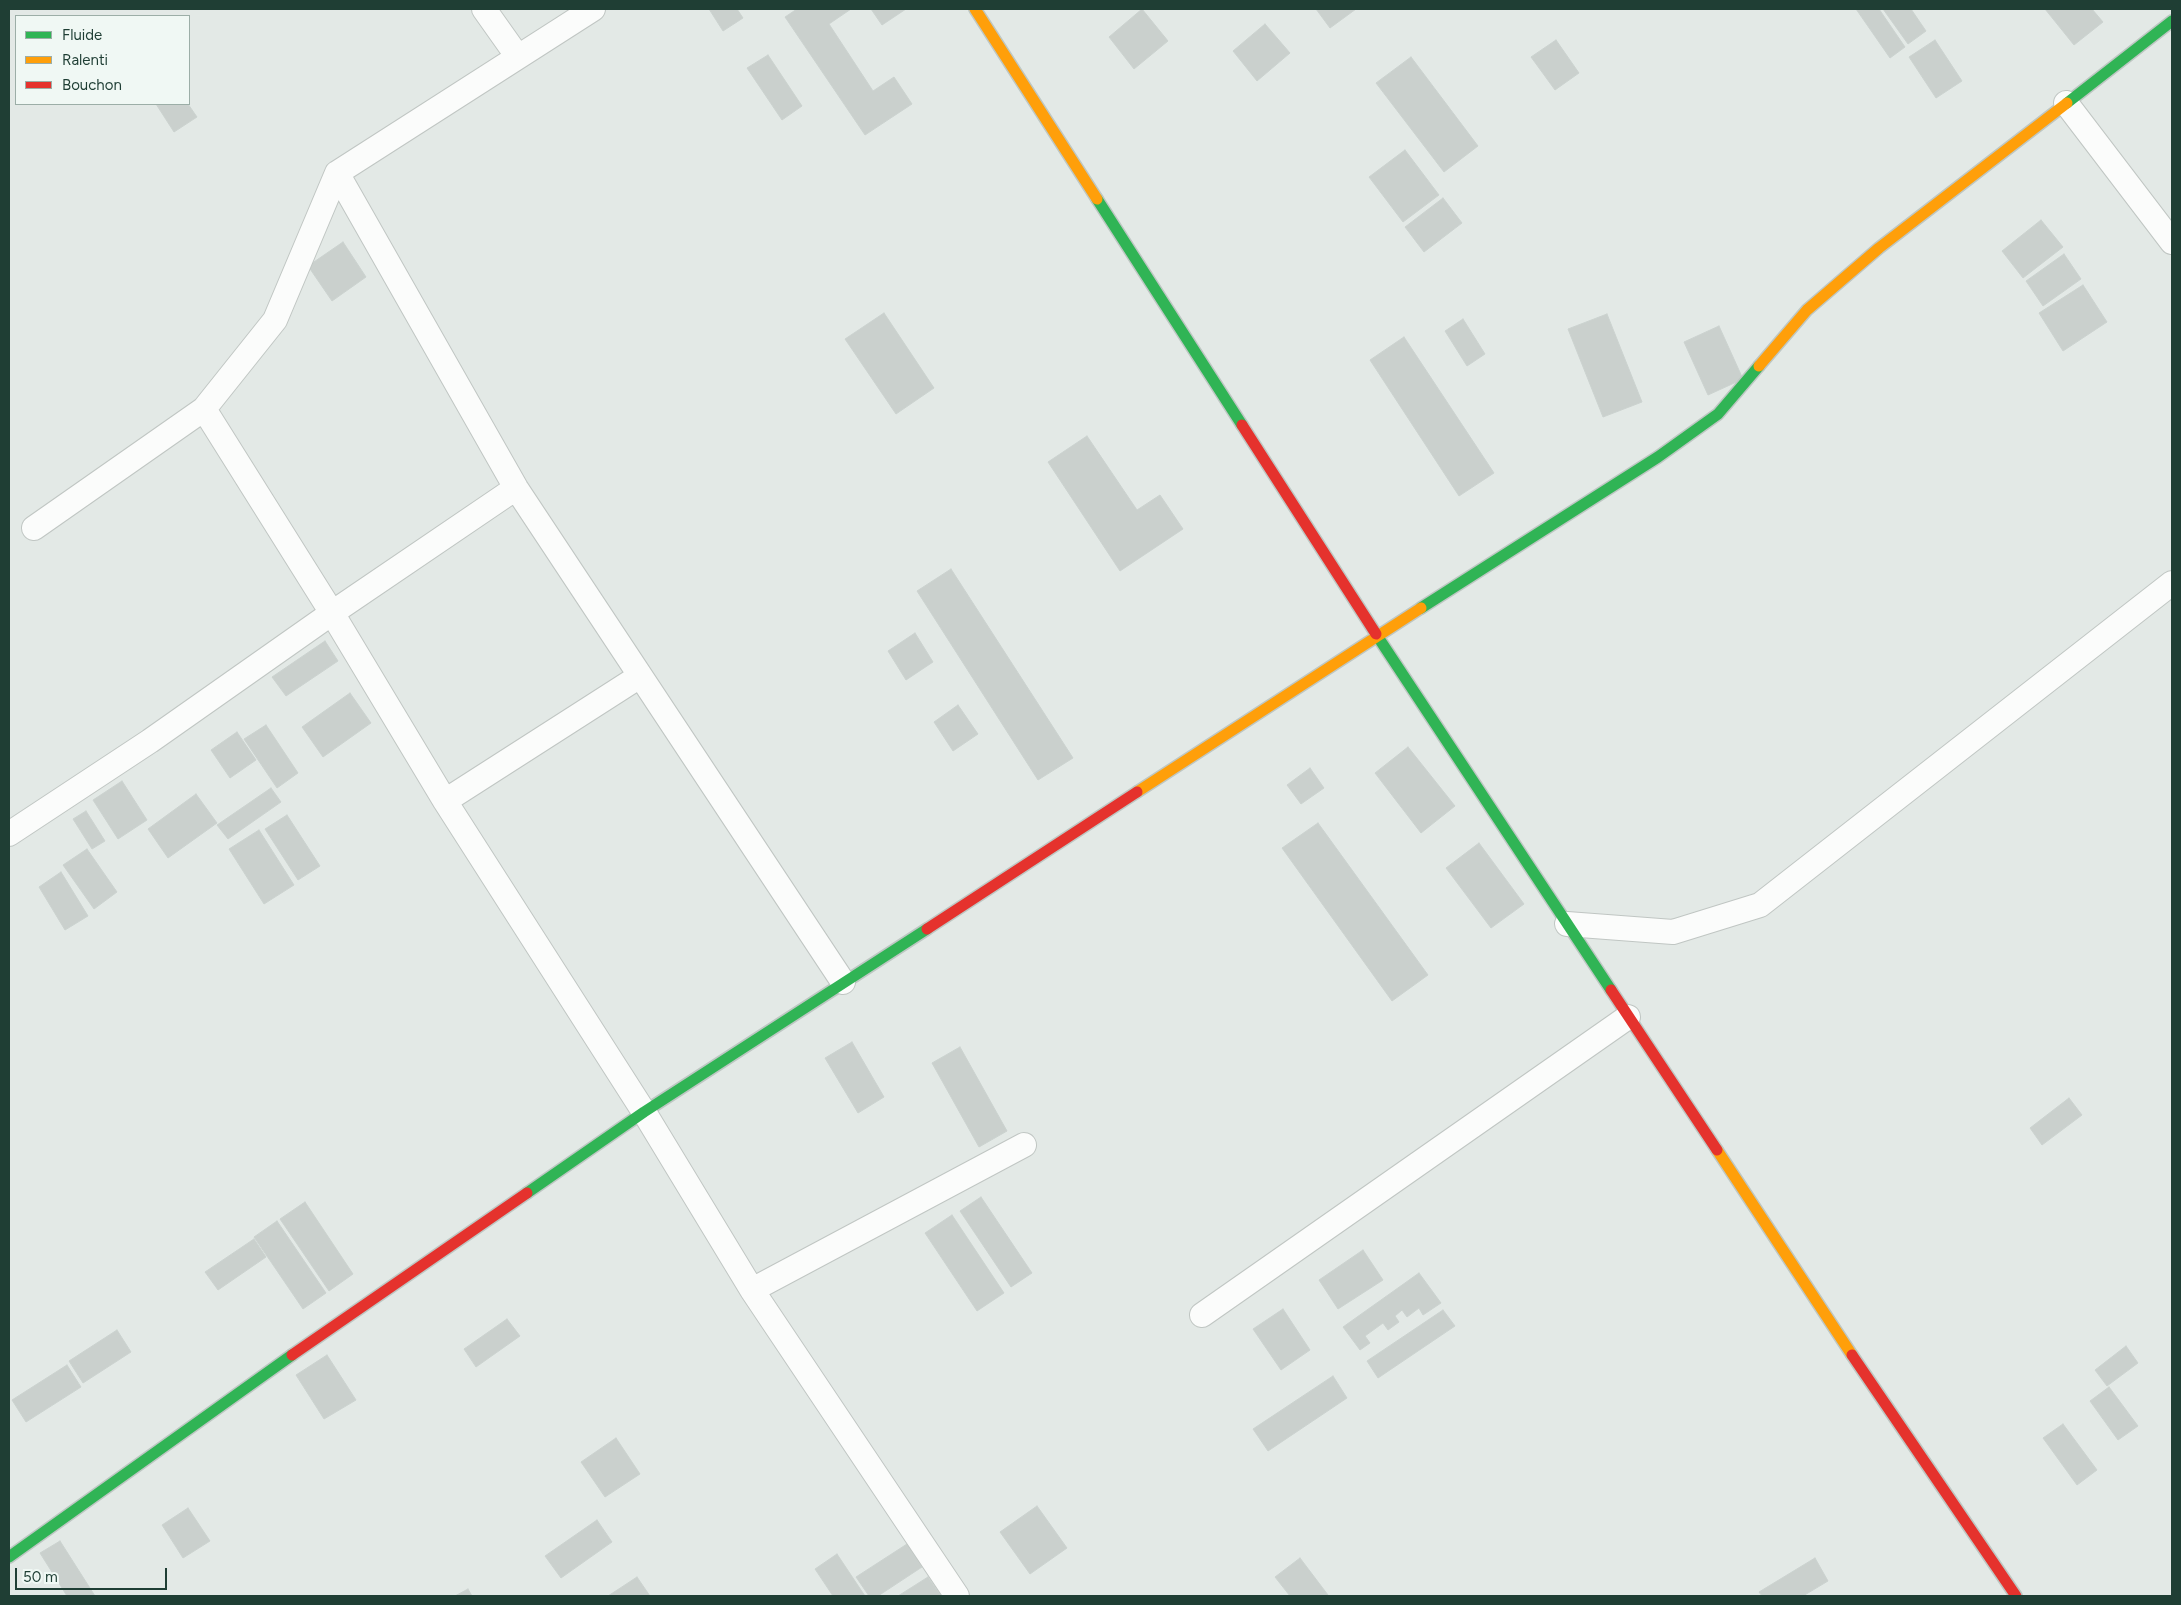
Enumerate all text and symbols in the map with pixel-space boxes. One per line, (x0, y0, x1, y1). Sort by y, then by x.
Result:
legend (15, 15, 190, 105)
text: Fluide (62, 26, 102, 44)
text: Ralenti (62, 51, 108, 69)
text: Bouchon (62, 76, 122, 94)
scale bar (18, 1558, 170, 1590)
text: 50 m (23, 1568, 58, 1586)

